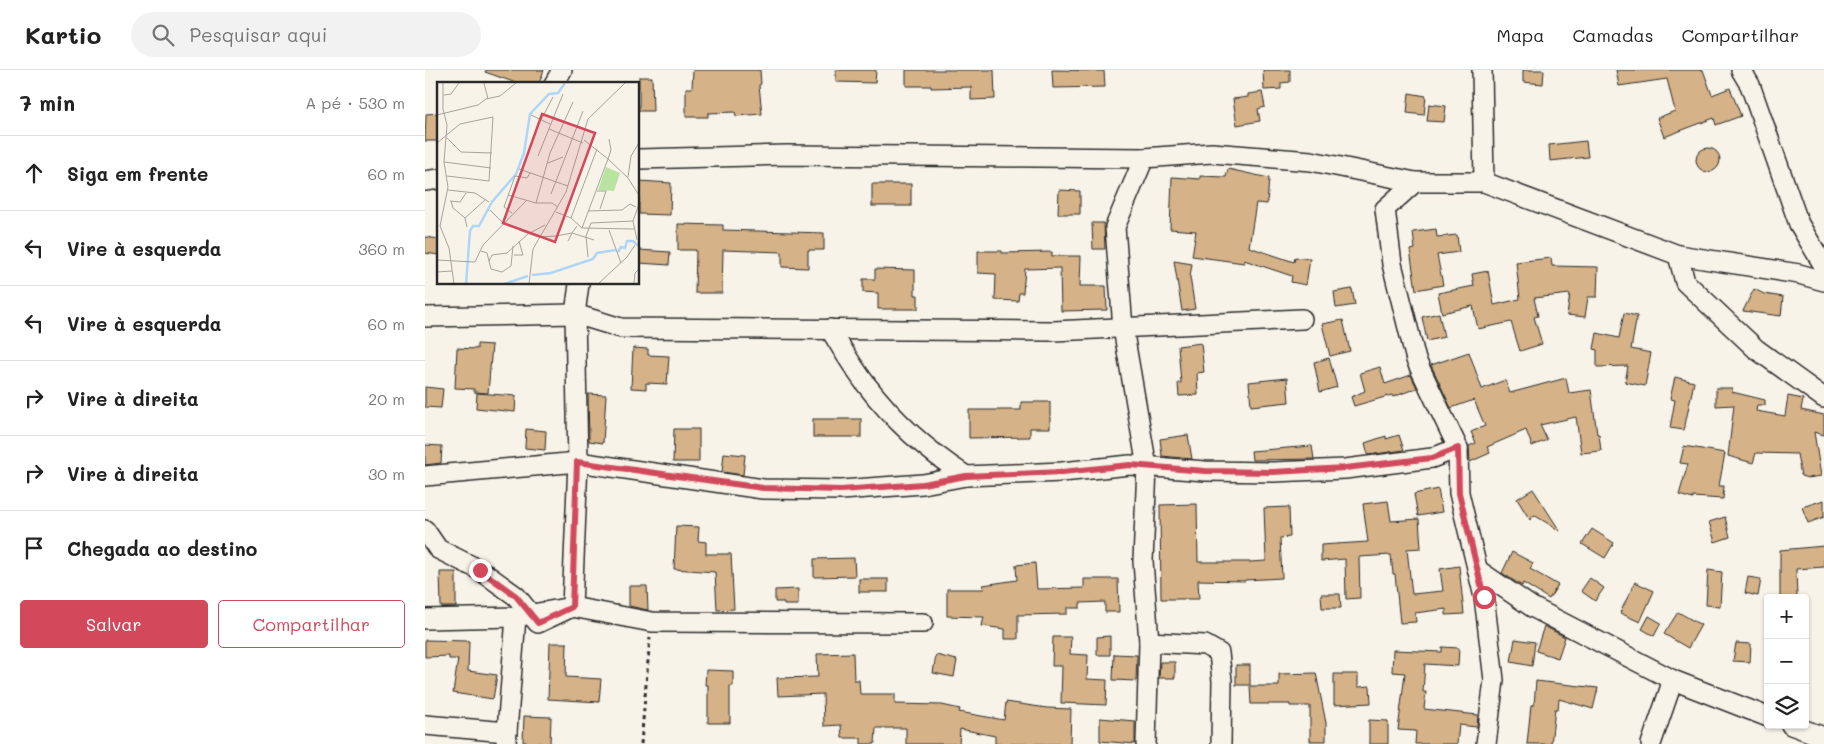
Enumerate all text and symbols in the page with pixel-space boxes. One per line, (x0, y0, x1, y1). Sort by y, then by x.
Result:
search box (131, 12, 481, 57)
text: Kartio (25, 19, 101, 50)
icon: search (149, 21, 177, 49)
text: Pesquisar aqui (189, 22, 327, 47)
text: Mapa (1497, 23, 1544, 47)
text: Camadas (1572, 23, 1653, 47)
text: Compartilhar (1681, 23, 1799, 47)
inset map (437, 82, 640, 285)
text: 7 min (20, 89, 75, 116)
text: A pé · 530 m (305, 92, 405, 113)
icon: ahead (20, 159, 48, 187)
text: Siga em frente (67, 161, 208, 186)
text: 60 m (368, 163, 405, 184)
icon: left (20, 234, 48, 262)
text: Vire à esquerda (67, 236, 222, 261)
text: 360 m (358, 238, 405, 259)
icon: left (20, 309, 48, 337)
text: Vire à esquerda (67, 311, 222, 336)
text: 60 m (368, 313, 405, 334)
icon: right (20, 384, 48, 412)
text: Vire à direita (67, 386, 199, 411)
text: 20 m (368, 388, 405, 409)
icon: right (20, 459, 48, 487)
text: Vire à direita (67, 461, 199, 486)
text: 30 m (368, 463, 405, 484)
icon: arrive (20, 534, 48, 562)
text: Chegada ao destino (67, 536, 257, 561)
route end (469, 559, 492, 582)
route start (1473, 586, 1496, 609)
map controls (1764, 594, 1809, 729)
button: + (1764, 594, 1809, 639)
button: Salvar (20, 600, 208, 648)
button: Compartilhar (218, 600, 405, 648)
button: − (1764, 639, 1809, 684)
button: layers (1764, 684, 1809, 729)

